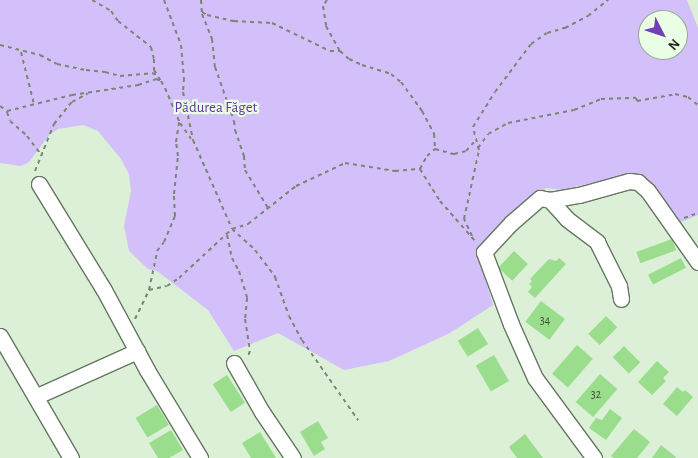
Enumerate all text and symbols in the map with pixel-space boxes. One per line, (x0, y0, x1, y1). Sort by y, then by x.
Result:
north arrow (638, 10, 688, 60)
text: N (665, 36, 682, 52)
park label: Pădurea Făget (175, 99, 257, 117)
house number: 34 (540, 314, 550, 328)
house number: 32 (591, 388, 601, 402)

